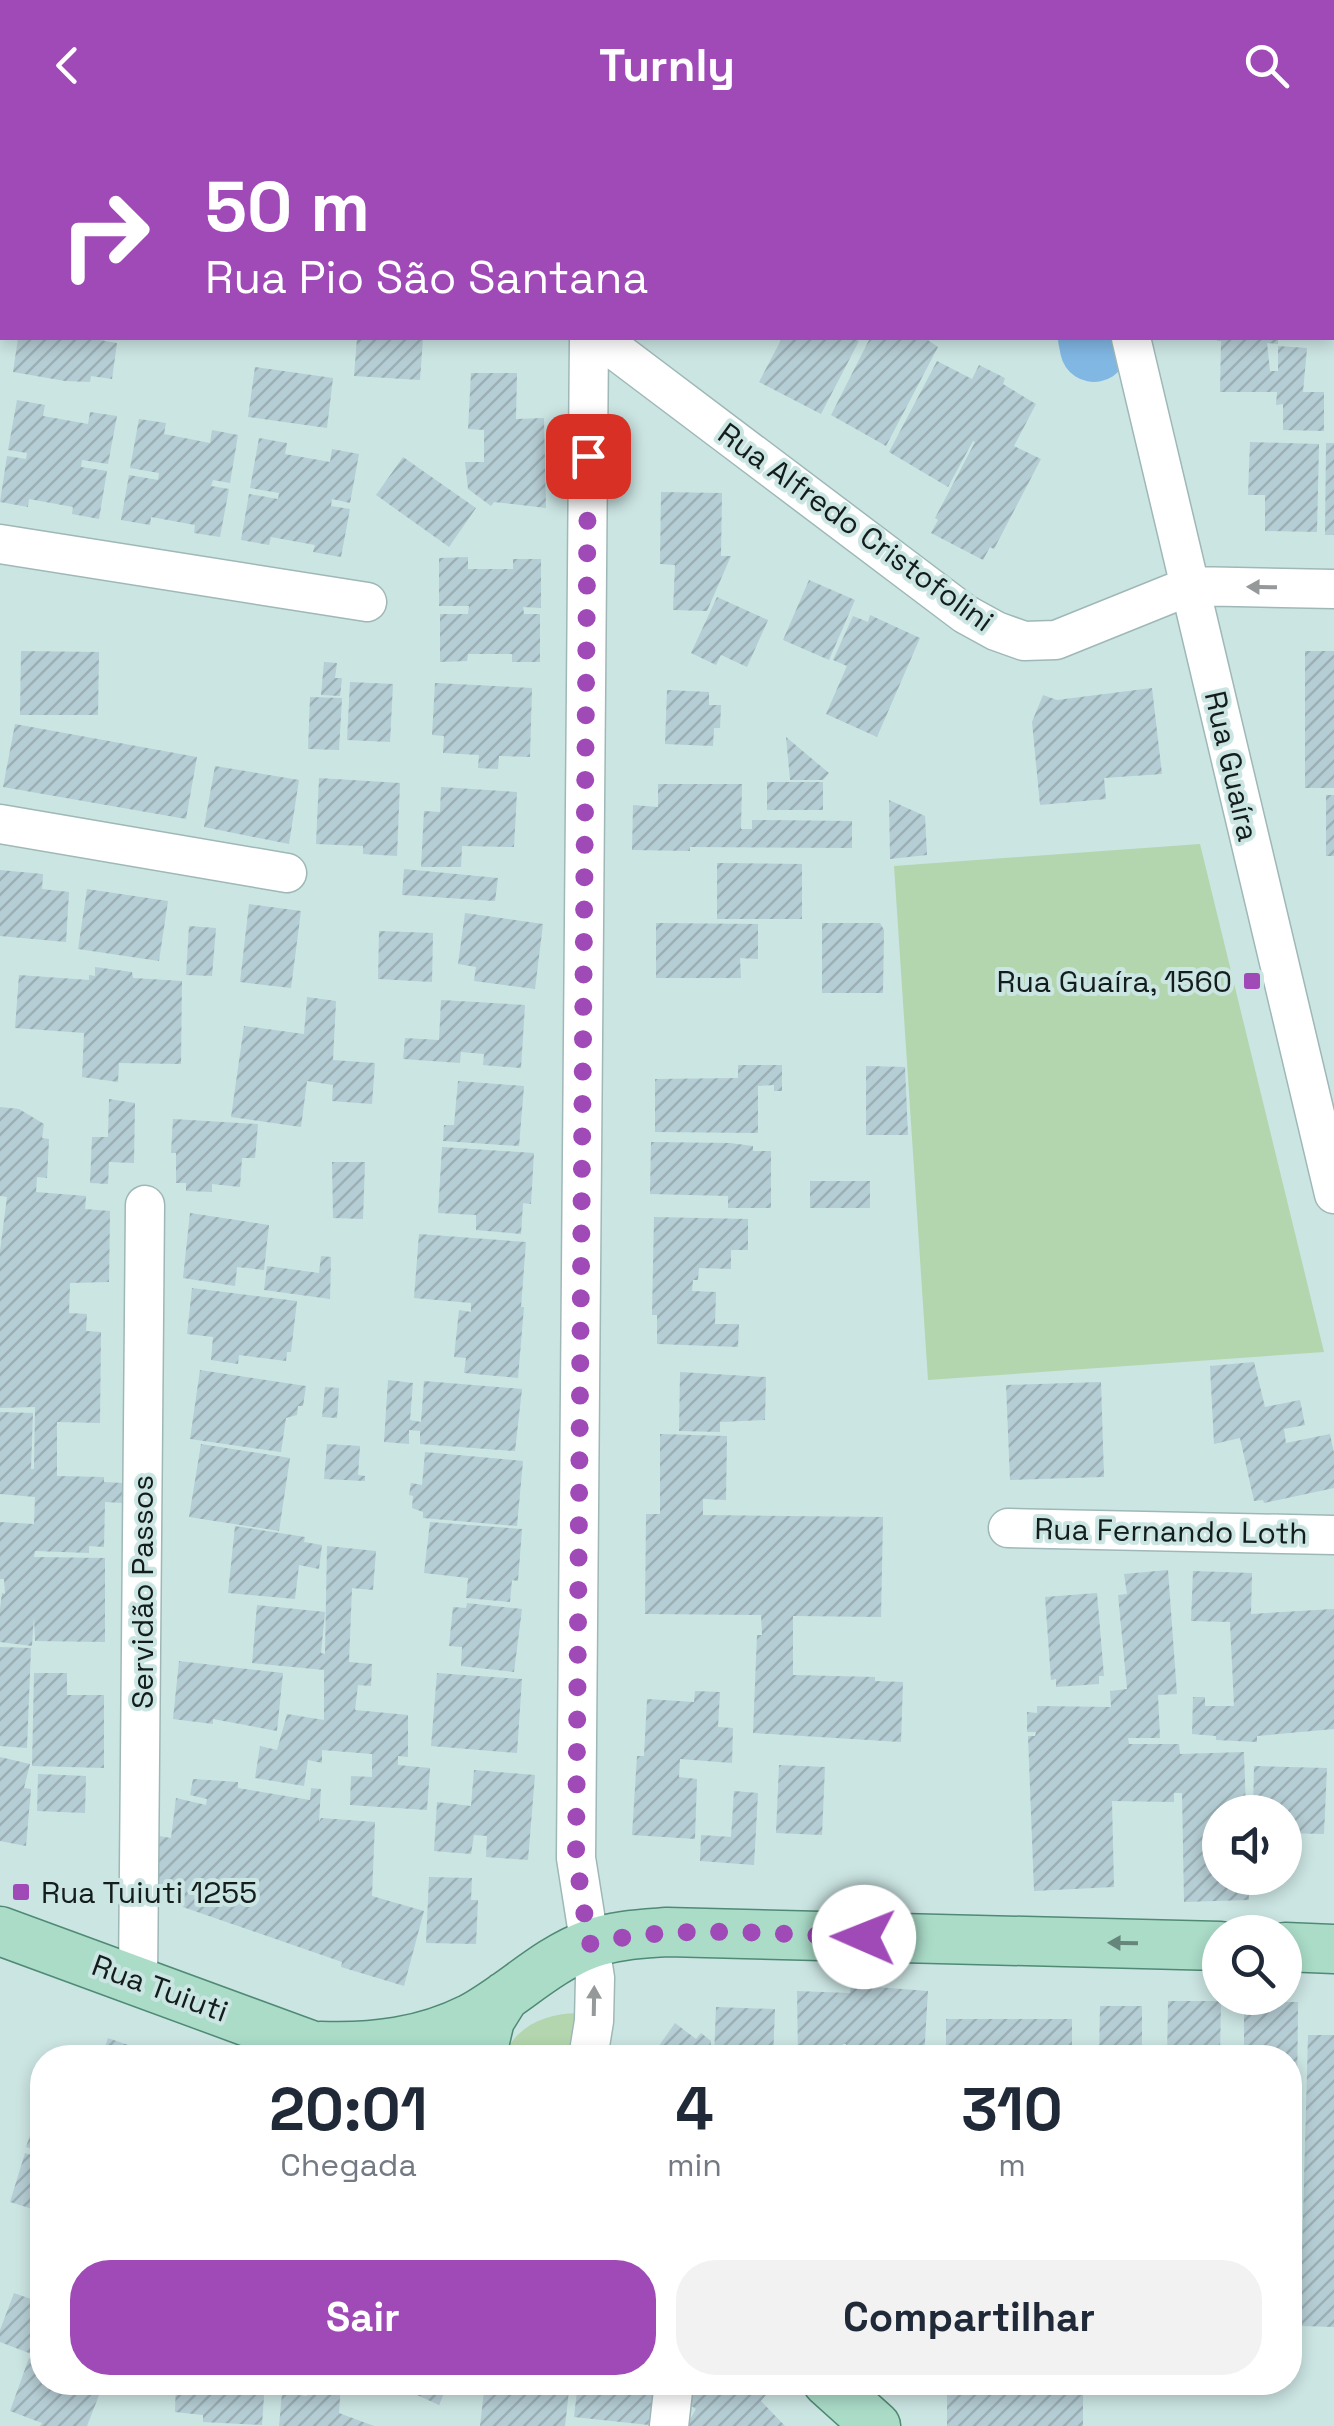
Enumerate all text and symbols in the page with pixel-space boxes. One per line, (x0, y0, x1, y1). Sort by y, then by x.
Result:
text: Turnly (599, 37, 735, 94)
icon: back (40, 38, 95, 93)
icon: search (1239, 38, 1294, 93)
text: 50 m (205, 162, 370, 251)
icon: right (40, 170, 170, 300)
text: Rua Pio São Santana (205, 249, 648, 306)
pin (546, 414, 631, 499)
street label: Rua Alfredo Cristofolini (710, 414, 1002, 640)
icon: arrive (561, 429, 616, 484)
one-way arrow (1245, 579, 1277, 595)
street label: Rua Guaíra (1196, 687, 1268, 845)
place label: Rua Guaíra, 1560 (997, 962, 1232, 1001)
marker: Rua Guaíra, 1560 (1241, 970, 1263, 992)
street label: Servidão Passos (123, 1475, 162, 1709)
street label: Rua Fernando Loth (1034, 1509, 1308, 1553)
map controls (1202, 1795, 1302, 2015)
button: sound (1202, 1795, 1302, 1895)
place label: Rua Tuiuti 1255 (41, 1873, 257, 1912)
marker: Rua Tuiuti 1255 (10, 1881, 32, 1903)
position arrow (812, 1885, 916, 1989)
button: search (1202, 1915, 1302, 2015)
one-way arrow (1106, 1935, 1138, 1951)
street label: Rua Tuiuti (87, 1945, 233, 2031)
one-way arrow (587, 1984, 603, 2016)
text: 20:01 (269, 2071, 428, 2148)
text: 4 (675, 2071, 714, 2148)
text: 310 (961, 2071, 1063, 2148)
text: Chegada (280, 2145, 417, 2185)
text: min (667, 2145, 722, 2185)
text: m (998, 2145, 1026, 2185)
button: Sair (70, 2260, 656, 2375)
button: Compartilhar (676, 2260, 1262, 2375)

